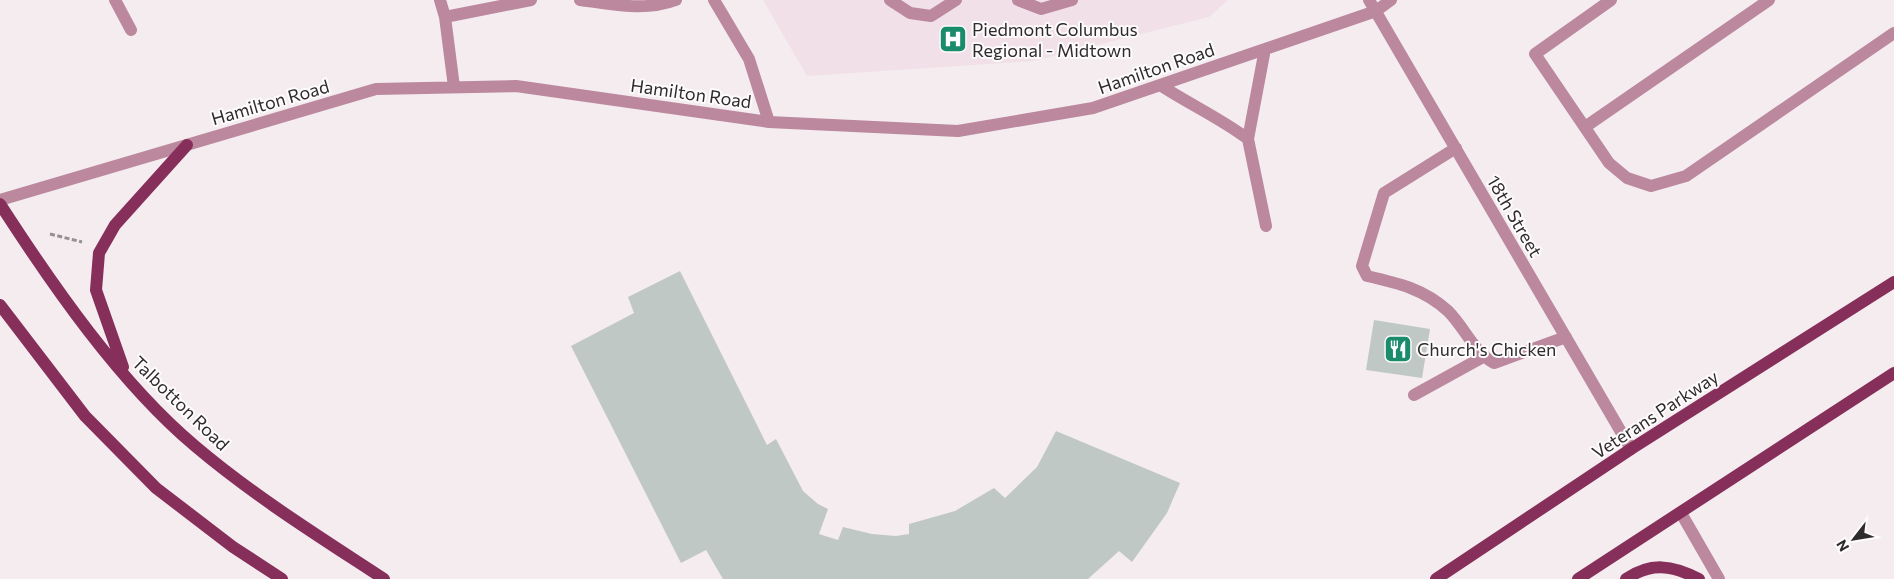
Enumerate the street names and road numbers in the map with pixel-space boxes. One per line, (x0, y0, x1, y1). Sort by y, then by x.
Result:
street label: Hamilton Road (1095, 38, 1217, 98)
street label: Hamilton Road (629, 74, 753, 112)
street label: Hamilton Road (209, 75, 331, 129)
street label: 18th Street (1483, 171, 1547, 261)
street label: Talbotton Road (128, 351, 234, 455)
street label: Veterans Parkway (1588, 365, 1722, 463)

